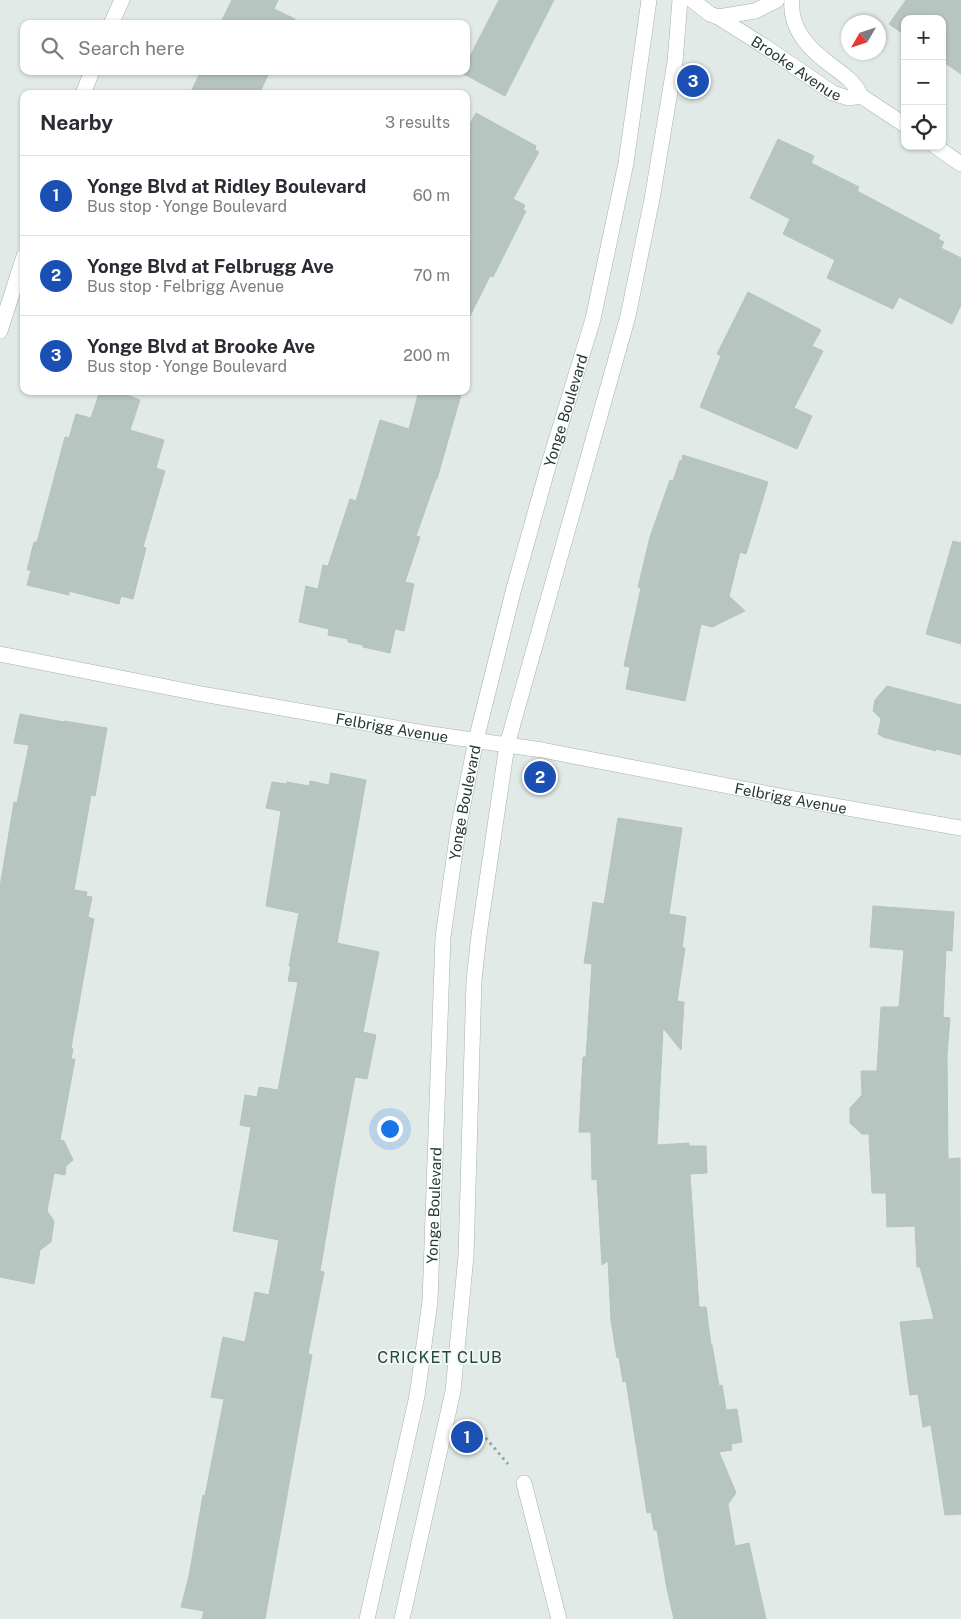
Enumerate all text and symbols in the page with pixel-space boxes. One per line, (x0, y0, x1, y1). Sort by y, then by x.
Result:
north arrow (841, 15, 886, 60)
map controls (901, 15, 946, 150)
button: + (901, 15, 946, 60)
search box (20, 20, 470, 75)
street label: Brooke Avenue (749, 32, 843, 104)
icon: search (38, 34, 66, 62)
text: Search here (78, 37, 185, 59)
button: − (901, 60, 946, 105)
pin: 3 (677, 62, 709, 100)
button: locate (901, 105, 946, 150)
text: Nearby (40, 110, 113, 135)
text: 3 results (385, 113, 450, 132)
text: Yonge Blvd at Ridley Boulevard (87, 175, 366, 197)
text: 1 (53, 186, 59, 205)
text: 60 m (413, 186, 450, 205)
text: Bus stop · Yonge Boulevard (87, 197, 287, 216)
text: Yonge Blvd at Felbrugg Ave (87, 255, 334, 277)
text: 2 (51, 266, 61, 285)
text: 70 m (413, 266, 450, 285)
text: Bus stop · Felbrigg Avenue (87, 277, 284, 296)
text: Yonge Blvd at Brooke Ave (87, 335, 315, 357)
text: 3 (51, 346, 61, 365)
text: 200 m (403, 346, 450, 365)
street label: Yonge Boulevard (540, 352, 590, 469)
text: Bus stop · Yonge Boulevard (87, 357, 287, 376)
street label: Felbrigg Avenue (335, 709, 450, 745)
street label: Yonge Boulevard (445, 743, 483, 861)
pin: 2 (524, 758, 556, 796)
street label: Felbrigg Avenue (733, 779, 848, 816)
your location (377, 1116, 403, 1142)
street label: Yonge Boulevard (423, 1147, 444, 1264)
district label: CRICKET CLUB (377, 1348, 503, 1367)
pin: 1 (451, 1418, 483, 1456)

